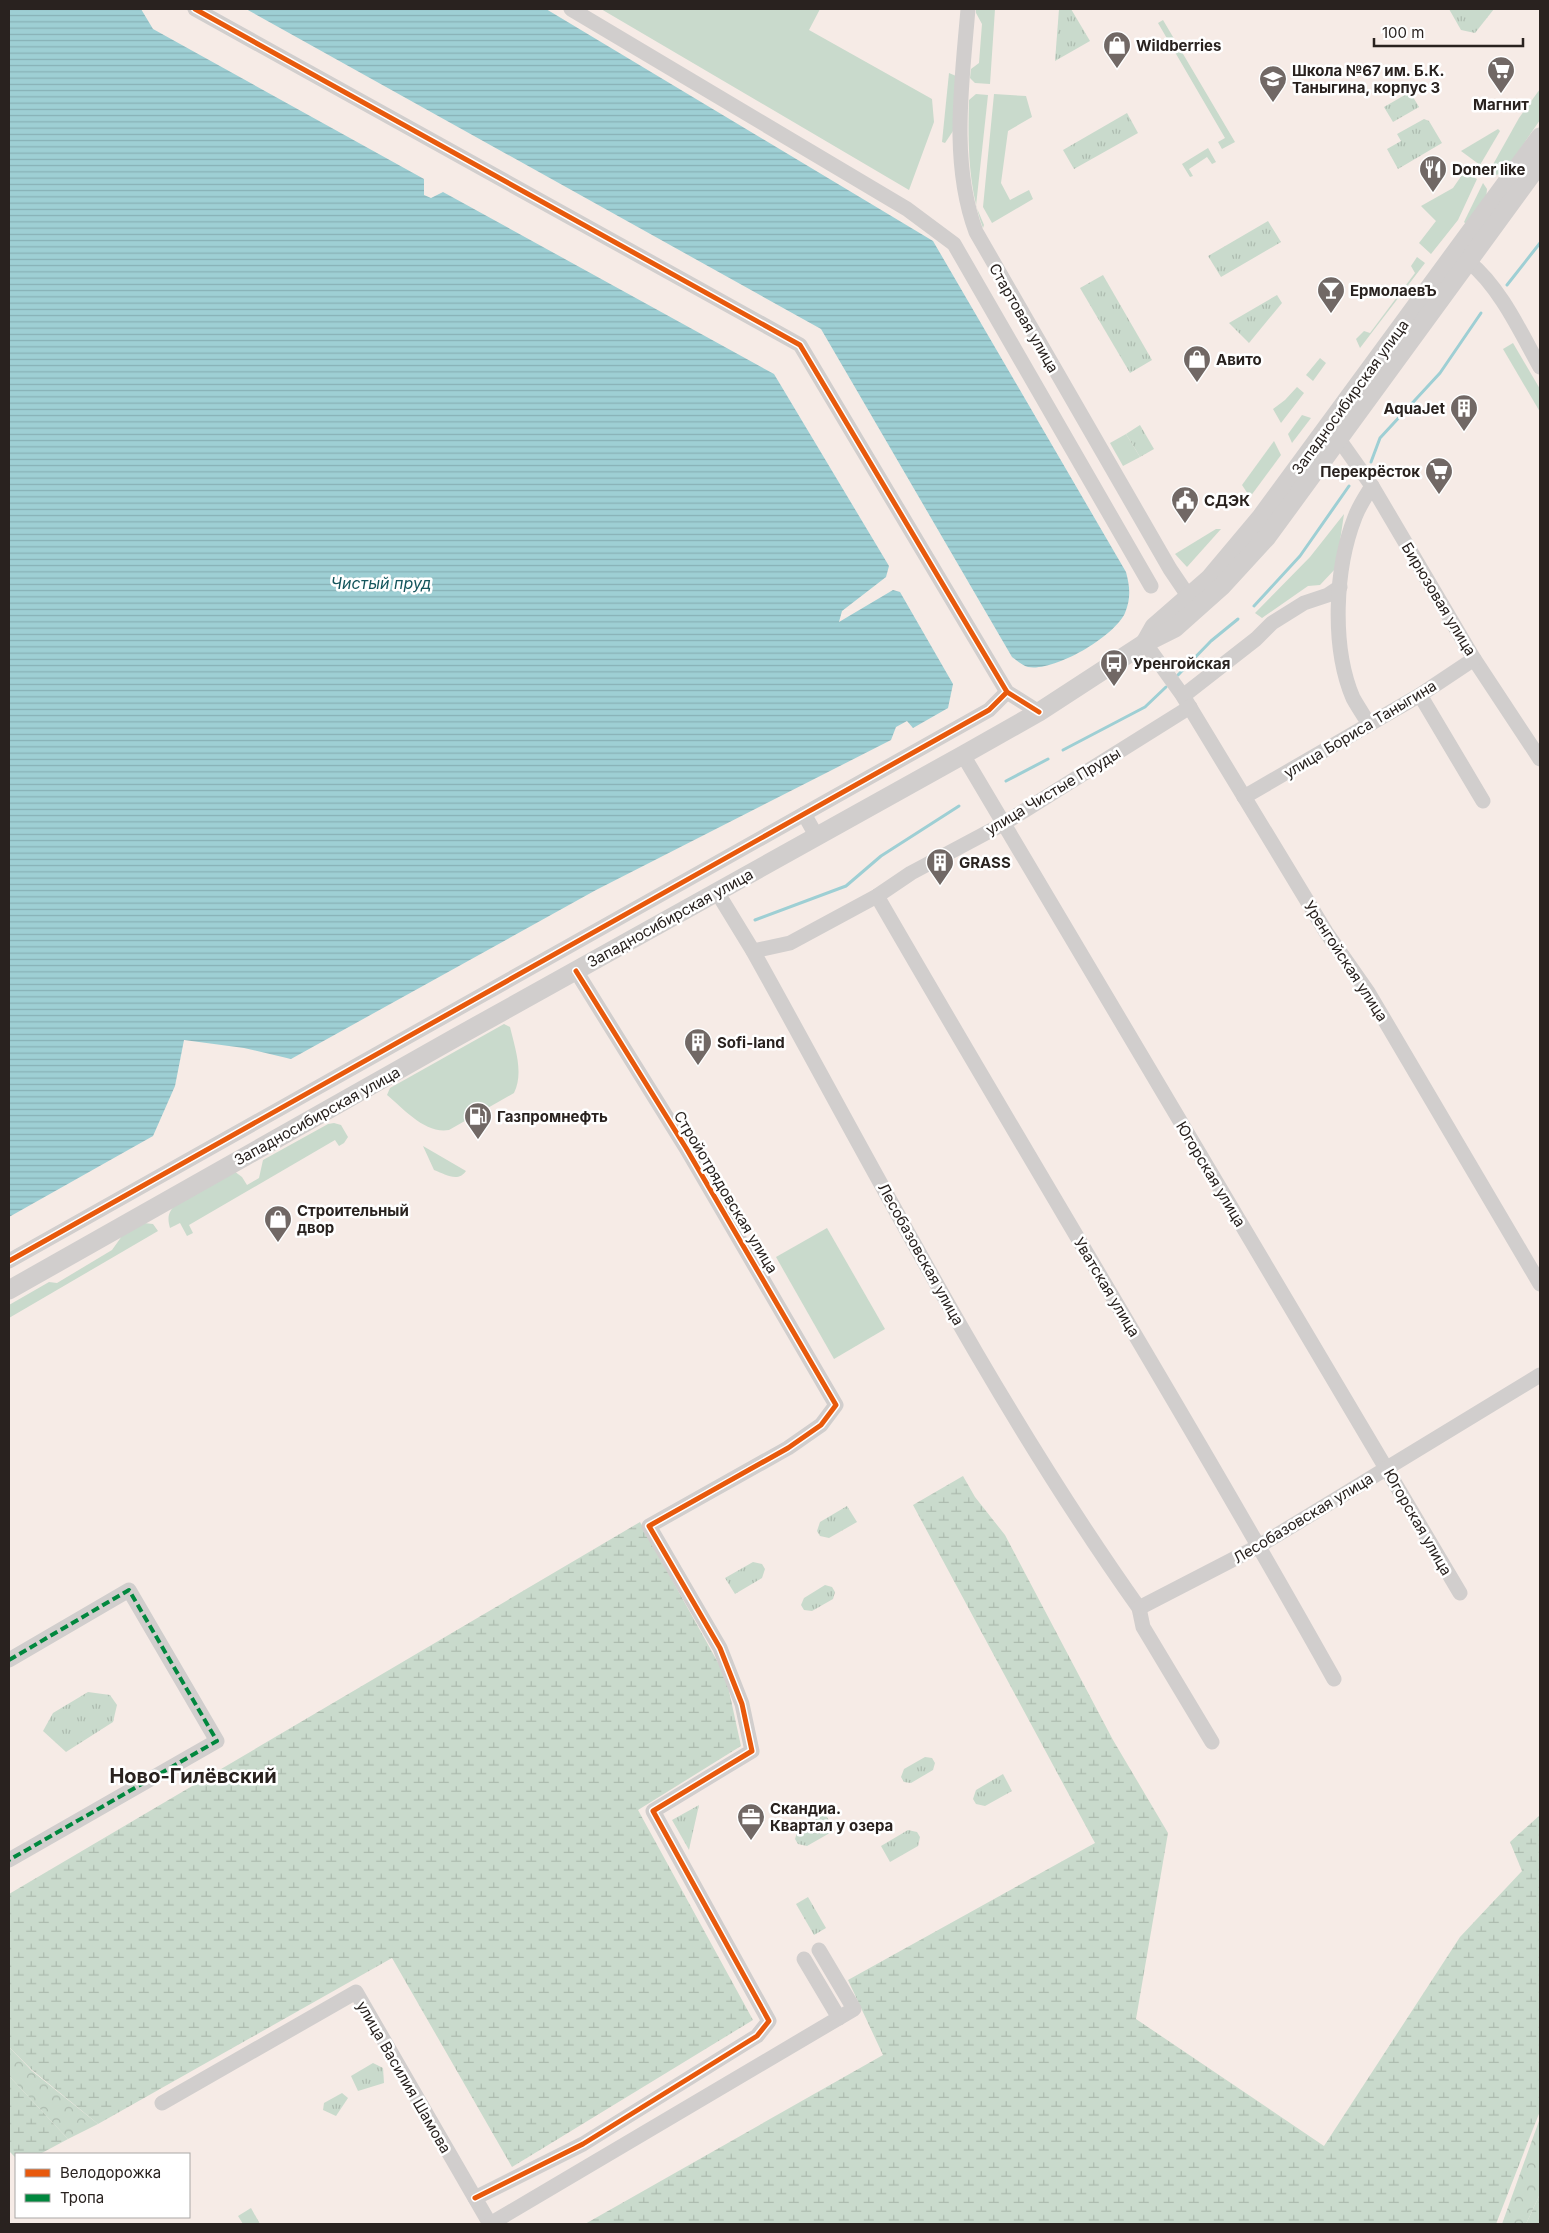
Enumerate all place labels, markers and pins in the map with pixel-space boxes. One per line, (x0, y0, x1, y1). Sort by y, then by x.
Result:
shop icon: Wildberries (1102, 30, 1132, 69)
place label: Wildberries (1136, 36, 1221, 55)
supermarket icon: Магнит (1486, 55, 1516, 94)
place label: Школа №67 им. Б.К. Таныгина, корпус 3 (1292, 61, 1444, 97)
school or university icon: Школа №67 им. Б.К. Таныгина, корпус 3 (1258, 64, 1288, 103)
place label: Магнит (1473, 95, 1529, 114)
restaurant icon: Doner like (1418, 154, 1448, 193)
place label: Doner like (1452, 160, 1525, 179)
bar icon: ЕрмолаевЪ (1316, 275, 1346, 314)
place label: ЕрмолаевЪ (1350, 281, 1437, 300)
shop icon: Авито (1182, 344, 1212, 383)
place label: Авито (1216, 350, 1262, 369)
building icon: AquaJet (1449, 393, 1479, 432)
place label: AquaJet (1383, 399, 1445, 418)
supermarket icon: Перекрёсток (1424, 456, 1454, 495)
place label: Перекрёсток (1320, 462, 1420, 481)
public building icon: СДЭК (1170, 485, 1200, 524)
place label: СДЭК (1204, 491, 1250, 510)
bus stop icon: Уренгойская (1099, 648, 1129, 687)
place label: Уренгойская (1133, 654, 1230, 673)
building icon: GRASS (925, 847, 955, 886)
place label: GRASS (959, 853, 1011, 872)
building icon: Sofi-land (683, 1027, 713, 1066)
place label: Sofi-land (717, 1033, 785, 1052)
fuel station icon: Газпромнефть (463, 1101, 493, 1140)
place label: Газпромнефть (497, 1107, 608, 1126)
place label: Строительный двор (297, 1201, 409, 1237)
shop icon: Строительный двор (263, 1204, 293, 1243)
place label: Скандиа. Квартал у озера (770, 1799, 893, 1835)
office icon: Скандиа. Квартал у озера (736, 1802, 766, 1841)

